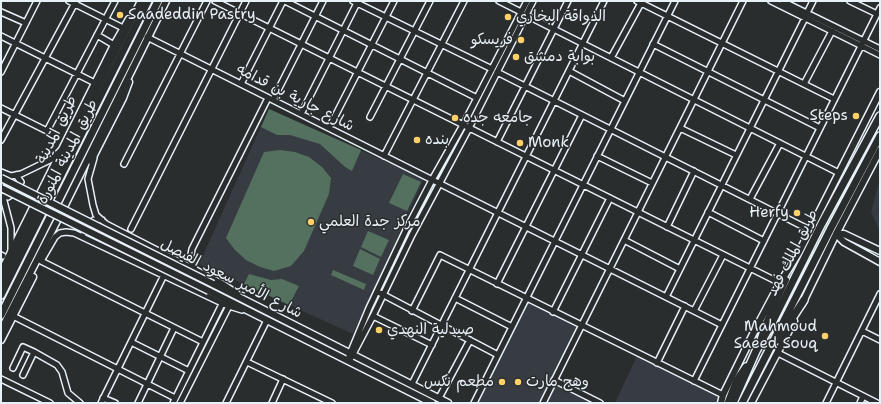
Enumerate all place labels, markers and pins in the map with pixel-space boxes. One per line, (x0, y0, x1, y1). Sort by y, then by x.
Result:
place label: Saadeddin Pastry (128, 6, 256, 24)
place label: الذواقة البخاري (516, 8, 606, 26)
marker: Saadeddin Pastry (115, 10, 125, 20)
marker: الذواقة البخاري (503, 12, 513, 22)
place label: فريسكو (471, 31, 513, 49)
marker: فريسكو (516, 35, 526, 45)
place label: بوابة دمشق (524, 48, 595, 66)
marker: بوابة دمشق (511, 52, 521, 62)
place label: Steps (810, 107, 848, 125)
place label: جامعه جده (463, 109, 533, 127)
marker: Steps (851, 111, 861, 121)
marker: جامعه جده (450, 113, 460, 123)
place label: بنده (425, 131, 449, 149)
place label: Monk (528, 134, 569, 152)
marker: بنده (412, 135, 422, 145)
marker: Monk (515, 138, 525, 148)
place label: Herfy (749, 204, 789, 222)
marker: Herfy (792, 208, 802, 218)
place label: مركز جدة العلمي (319, 213, 420, 231)
marker: مركز جدة العلمي (306, 217, 316, 227)
place label: Mahmoud Saeed Souq (734, 318, 817, 353)
place label: صيدلية النهدي (387, 321, 474, 339)
marker: صيدلية النهدي (374, 325, 384, 335)
marker: Mahmoud Saeed Souq (820, 331, 830, 341)
place label: مطعم نكس (424, 373, 494, 391)
place label: وهج مارت (526, 373, 589, 391)
marker: مطعم نكس (497, 377, 507, 387)
marker: وهج مارت (513, 377, 523, 387)

